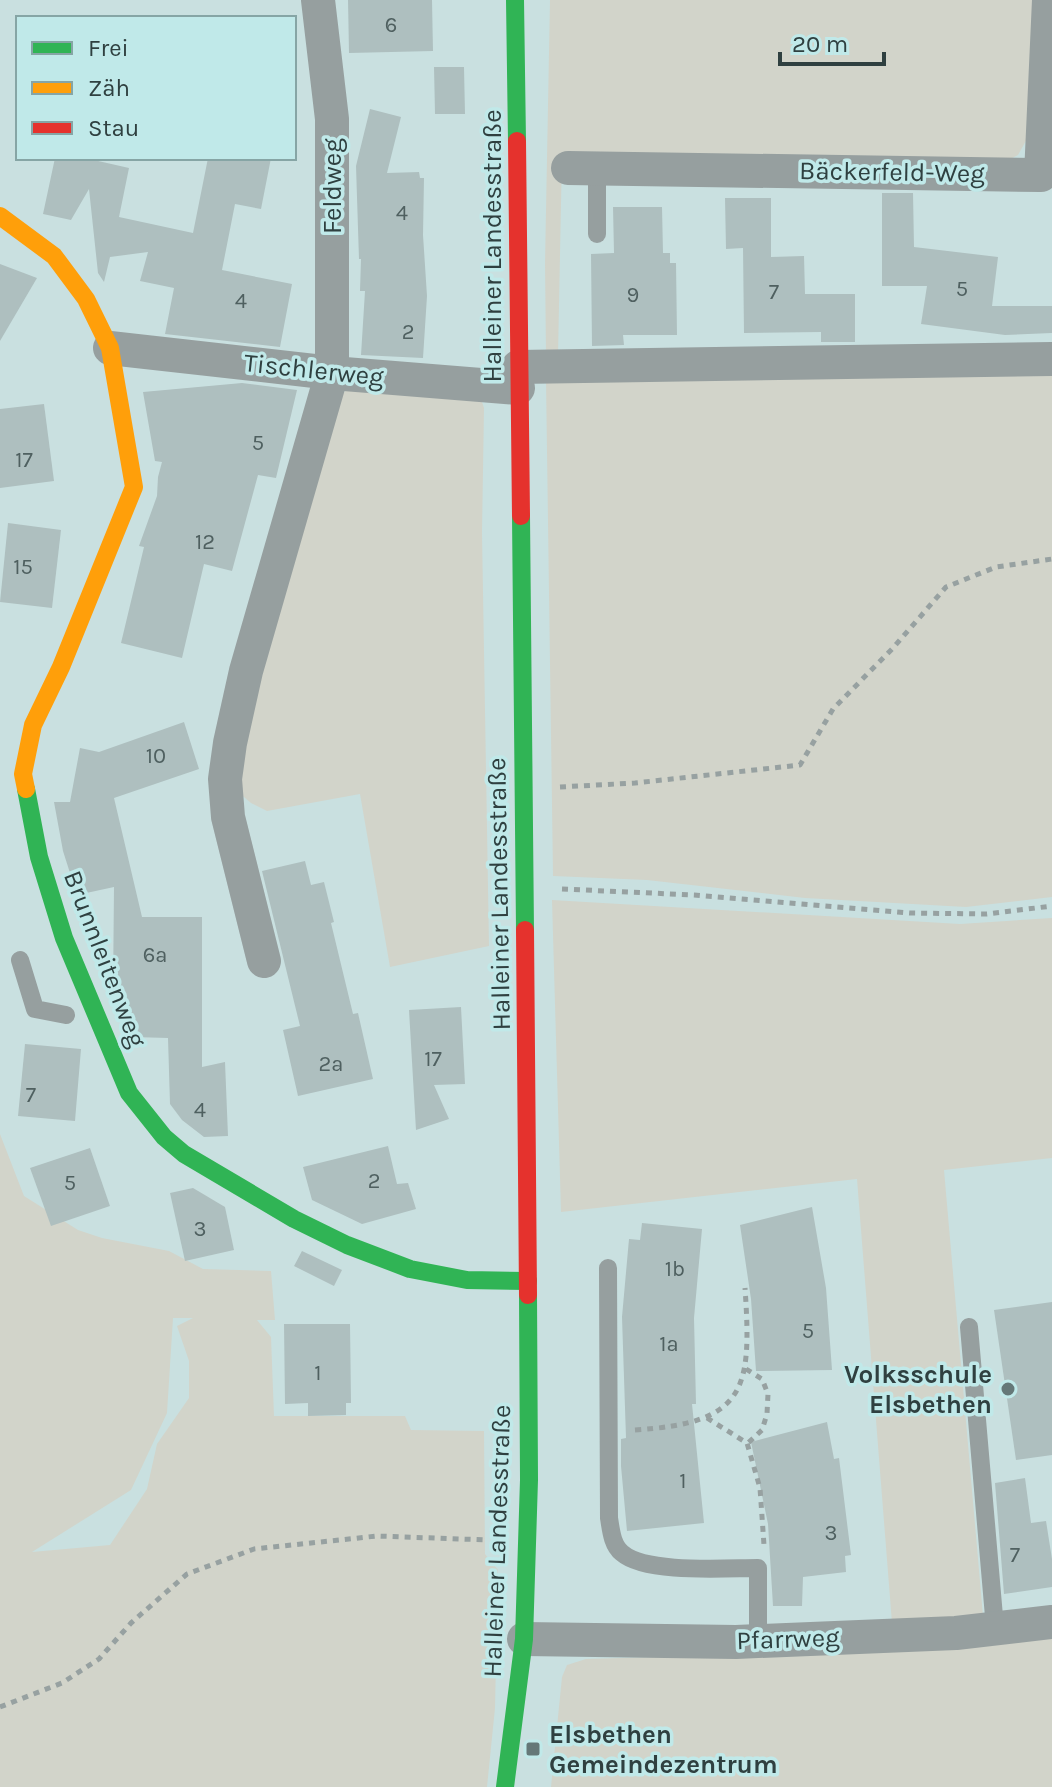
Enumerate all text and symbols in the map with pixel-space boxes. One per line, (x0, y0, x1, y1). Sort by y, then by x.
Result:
house number: 6 (385, 12, 397, 38)
legend (16, 16, 296, 160)
scale bar (780, 16, 884, 66)
text: 20 m (792, 30, 848, 58)
text: Frei (88, 34, 129, 62)
text: Zäh (88, 74, 130, 102)
street label: Halleiner Landesstraße (477, 109, 508, 383)
text: Stau (88, 114, 139, 142)
street label: Feldweg (317, 138, 348, 234)
street label: Bäckerfeld-Weg (799, 155, 985, 189)
house number: 4 (396, 200, 408, 226)
house number: 5 (956, 276, 968, 302)
house number: 7 (769, 279, 779, 305)
house number: 9 (627, 282, 639, 308)
house number: 4 (235, 288, 247, 314)
house number: 2 (402, 319, 414, 345)
street label: Tischlerweg (243, 347, 386, 393)
house number: 5 (252, 430, 264, 456)
house number: 17 (15, 447, 33, 473)
house number: 12 (195, 529, 215, 555)
house number: 15 (13, 554, 33, 580)
house number: 10 (146, 743, 166, 769)
street label: Halleiner Landesstraße (481, 757, 517, 1031)
street label: Brunnleitenweg (57, 866, 153, 1052)
house number: 6a (143, 942, 167, 968)
house number: 17 (424, 1046, 442, 1072)
house number: 2a (319, 1051, 343, 1077)
house number: 7 (26, 1082, 36, 1108)
house number: 4 (194, 1097, 206, 1123)
house number: 2 (368, 1168, 380, 1194)
house number: 5 (64, 1170, 76, 1196)
house number: 3 (194, 1216, 207, 1242)
house number: 1b (665, 1256, 685, 1282)
house number: 5 (802, 1318, 814, 1344)
house number: 1a (659, 1331, 679, 1357)
place label: Volksschule Elsbethen (844, 1359, 992, 1420)
house number: 1 (314, 1360, 322, 1386)
marker: Volksschule Elsbethen (999, 1380, 1017, 1398)
street label: Halleiner Landesstraße (477, 1404, 517, 1678)
house number: 1 (679, 1468, 687, 1494)
house number: 3 (825, 1520, 838, 1546)
house number: 7 (1010, 1542, 1020, 1568)
street label: Pfarrweg (736, 1622, 840, 1656)
place label: Elsbethen Gemeindezentrum (549, 1719, 778, 1780)
marker: Elsbethen Gemeindezentrum (524, 1740, 542, 1758)

